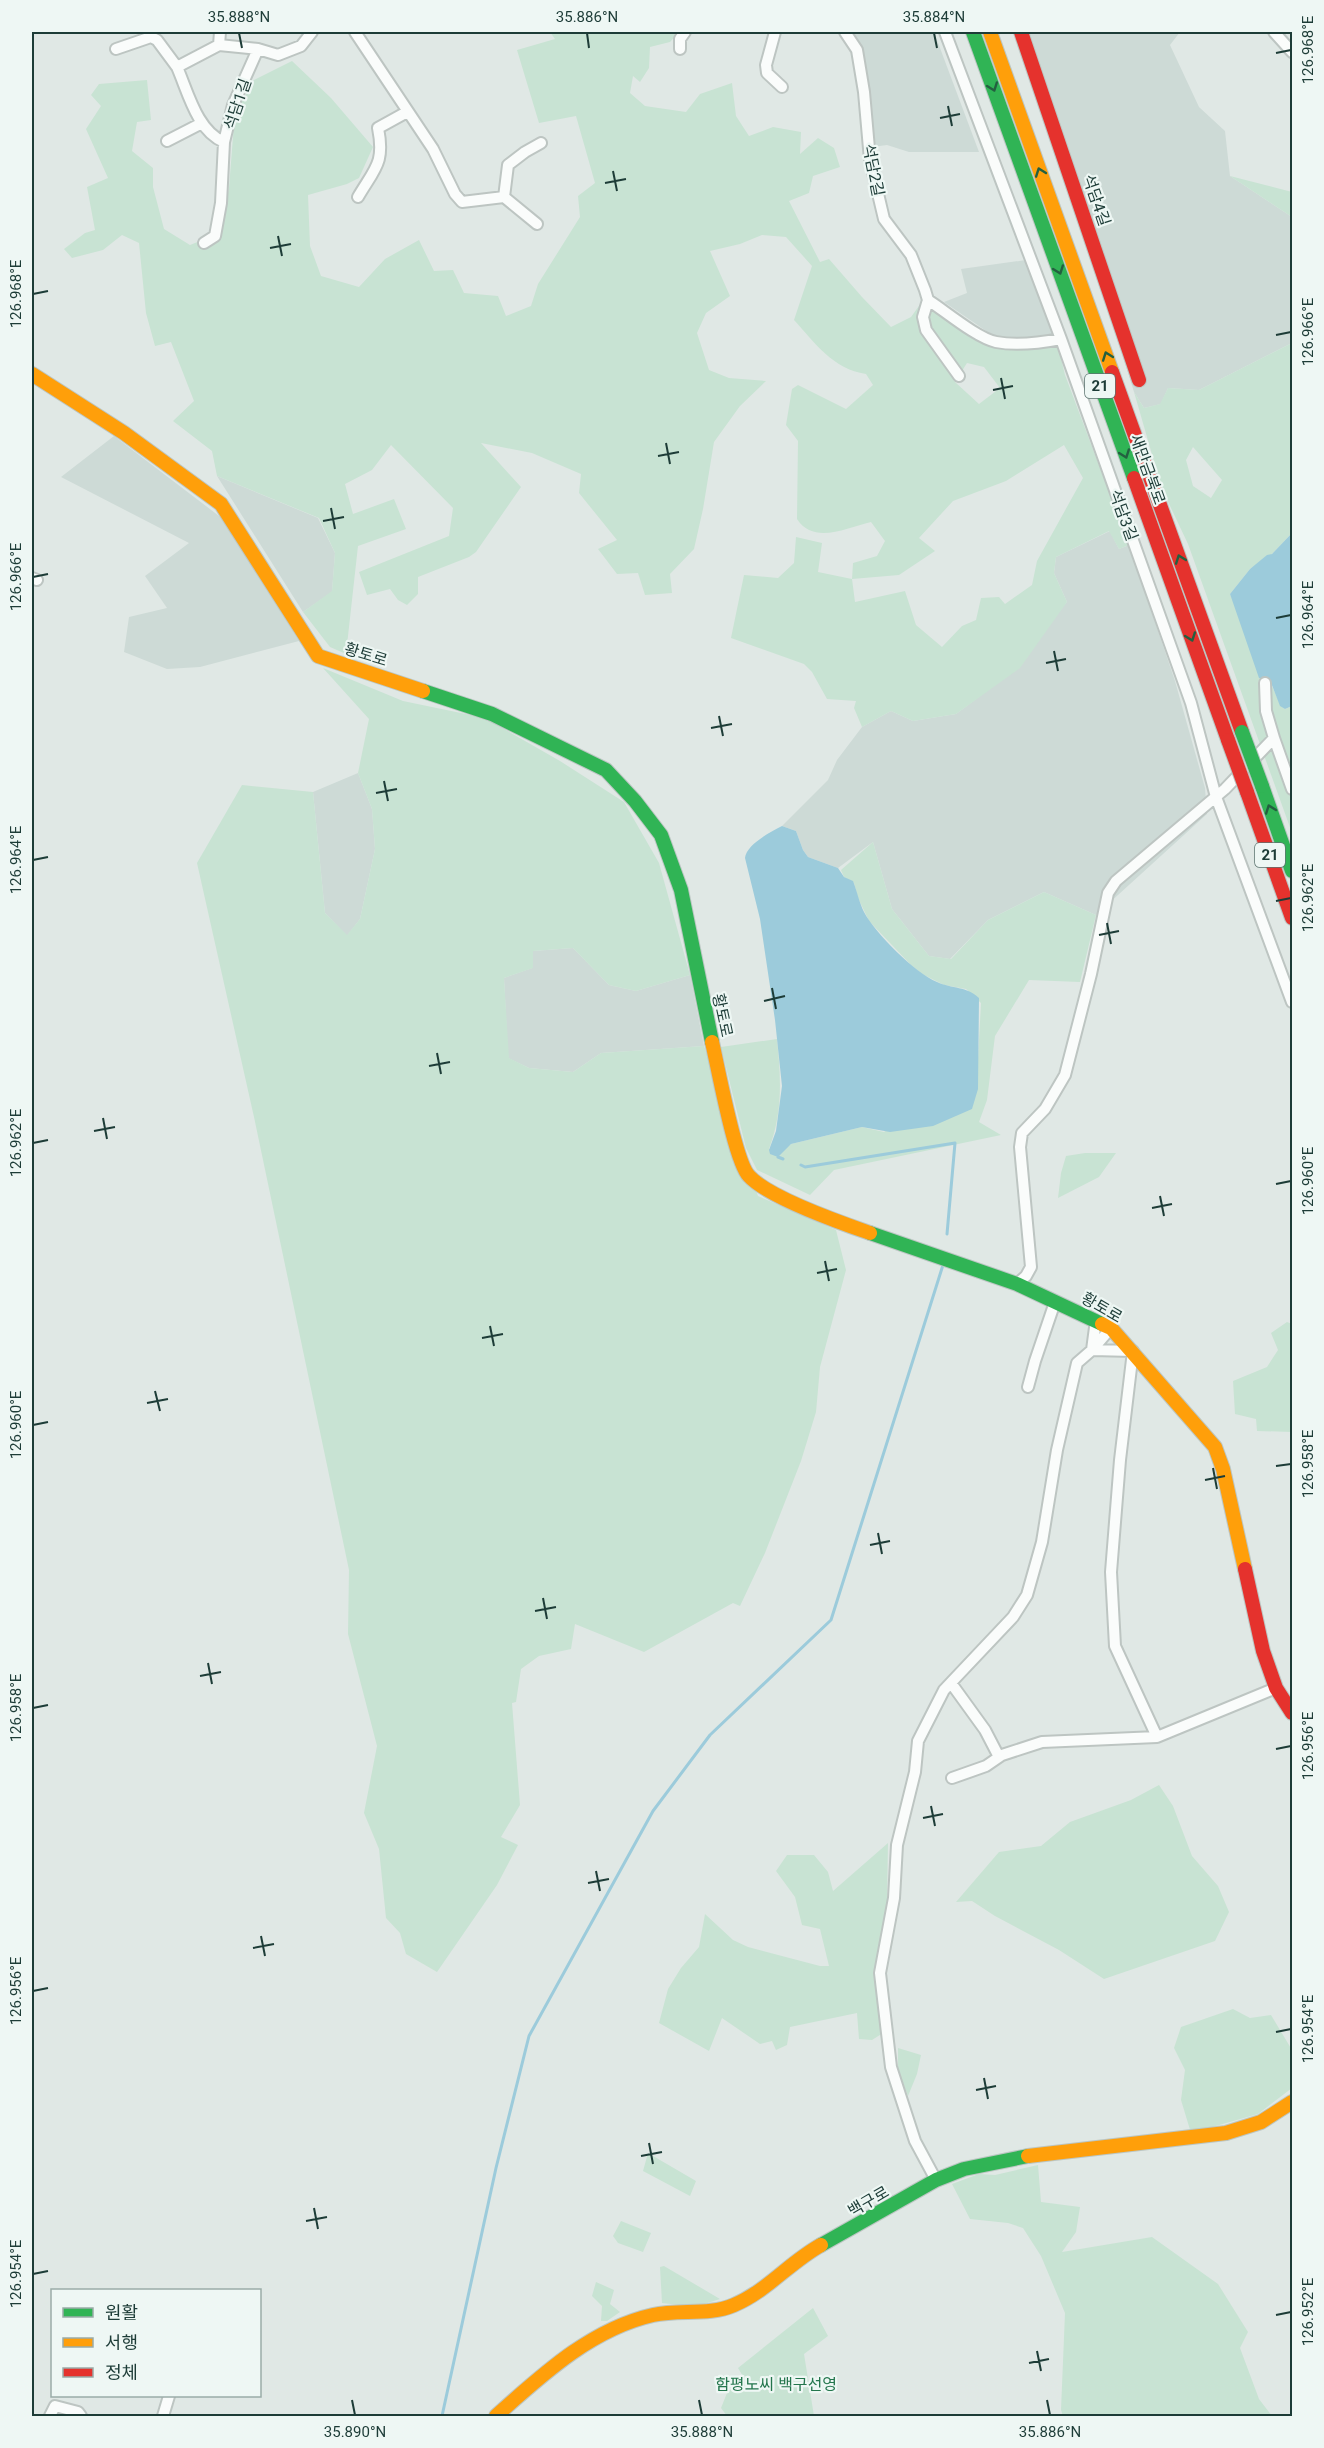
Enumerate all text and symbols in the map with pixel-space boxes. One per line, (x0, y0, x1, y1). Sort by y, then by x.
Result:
text: 35.888°N (208, 8, 270, 26)
text: 35.886°N (556, 8, 618, 26)
text: 35.884°N (903, 8, 965, 26)
text: 126.968°E (1299, 15, 1317, 84)
street label: 석담1길 (220, 76, 255, 132)
one-way arrow (985, 81, 998, 91)
street label: 석담2길 (859, 142, 888, 198)
one-way arrow (1035, 167, 1048, 178)
street label: 석담4길 (1079, 172, 1114, 228)
text: 126.968°E (7, 259, 25, 328)
one-way arrow (1051, 264, 1064, 275)
text: 126.966°E (1299, 297, 1317, 366)
one-way arrow (1101, 351, 1114, 361)
road number: 21 (1085, 374, 1115, 398)
street label: 새만금북로 (1126, 431, 1169, 507)
one-way arrow (1117, 448, 1130, 458)
street label: 석담3길 (1106, 487, 1142, 543)
text: 126.966°E (7, 542, 25, 611)
one-way arrow (1174, 554, 1187, 565)
text: 126.964°E (1299, 580, 1317, 649)
one-way arrow (1183, 631, 1196, 642)
street label: 황토로 (342, 639, 390, 670)
one-way arrow (1265, 804, 1277, 815)
text: 126.964°E (7, 825, 25, 894)
road number: 21 (1255, 843, 1285, 867)
text: 126.962°E (1299, 863, 1317, 932)
street label: 황토로 (709, 992, 736, 1039)
text: 126.962°E (7, 1108, 25, 1177)
text: 126.960°E (1299, 1146, 1317, 1215)
street label: 황토로 (1078, 1288, 1126, 1327)
text: 126.960°E (7, 1390, 25, 1459)
text: 126.958°E (1299, 1429, 1317, 1498)
text: 126.958°E (7, 1673, 25, 1742)
text: 126.956°E (1299, 1711, 1317, 1780)
text: 126.956°E (7, 1956, 25, 2025)
text: 126.954°E (1299, 1994, 1317, 2063)
street label: 백구로 (844, 2182, 892, 2221)
text: 126.954°E (7, 2239, 25, 2308)
text: 126.952°E (1299, 2277, 1317, 2346)
legend (51, 2289, 261, 2397)
text: 원활 (105, 2302, 138, 2323)
text: 서행 (105, 2332, 138, 2353)
text: 정체 (105, 2362, 138, 2383)
park label: 함평노씨 백구선영 (715, 2375, 837, 2394)
text: 35.890°N (324, 2423, 386, 2441)
text: 35.888°N (671, 2423, 733, 2441)
text: 35.886°N (1019, 2423, 1081, 2441)

